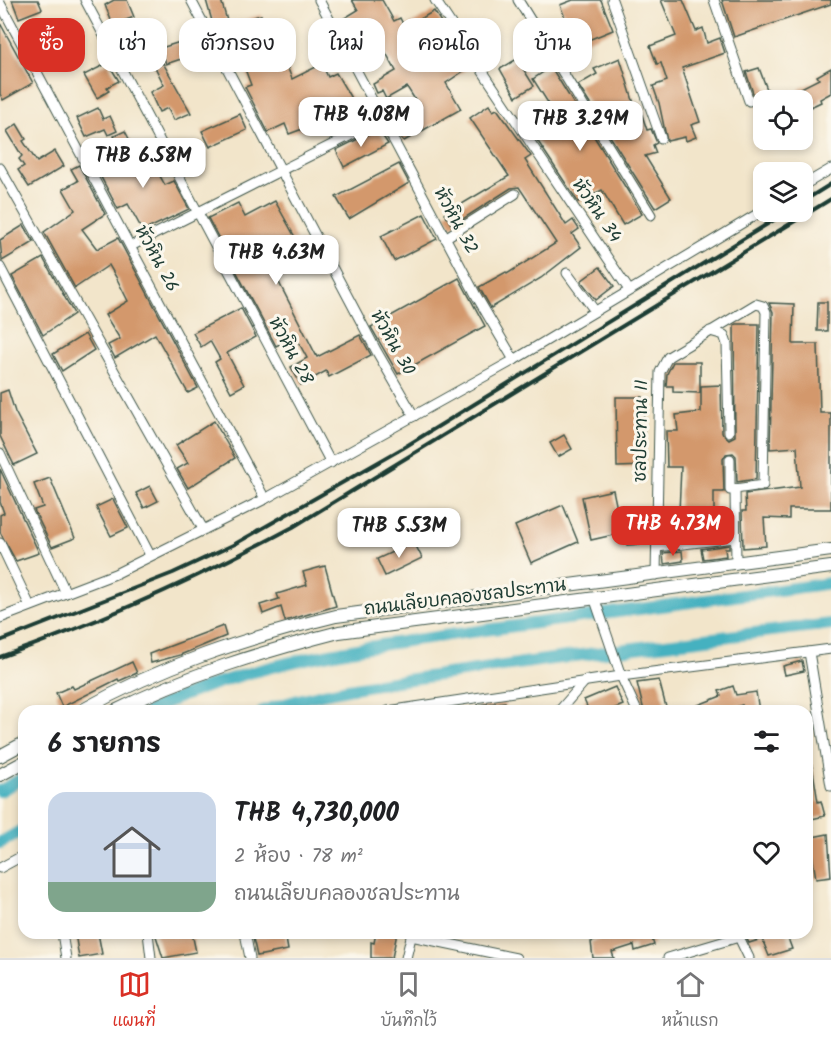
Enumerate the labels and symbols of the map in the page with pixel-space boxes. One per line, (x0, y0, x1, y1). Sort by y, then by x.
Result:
pin: THB 4.08M (292, 97, 430, 148)
pin: THB 3.29M (511, 101, 649, 152)
pin: THB 6.58M (74, 138, 212, 189)
street label: หัวหิน 34 (564, 173, 628, 249)
street label: หัวหิน 32 (425, 182, 485, 260)
street label: หัวหิน 26 (126, 220, 186, 298)
pin: THB 4.63M (207, 235, 345, 286)
street label: หัวหิน 30 (362, 305, 422, 381)
street label: หัวหิน 28 (260, 312, 320, 390)
street label: ชลประทาน 11 (627, 379, 657, 483)
pin: THB 4.73M (604, 506, 742, 557)
pin: THB 5.53M (330, 508, 468, 559)
street label: ถนนเลียบคลองชลประทาน (362, 571, 568, 625)

